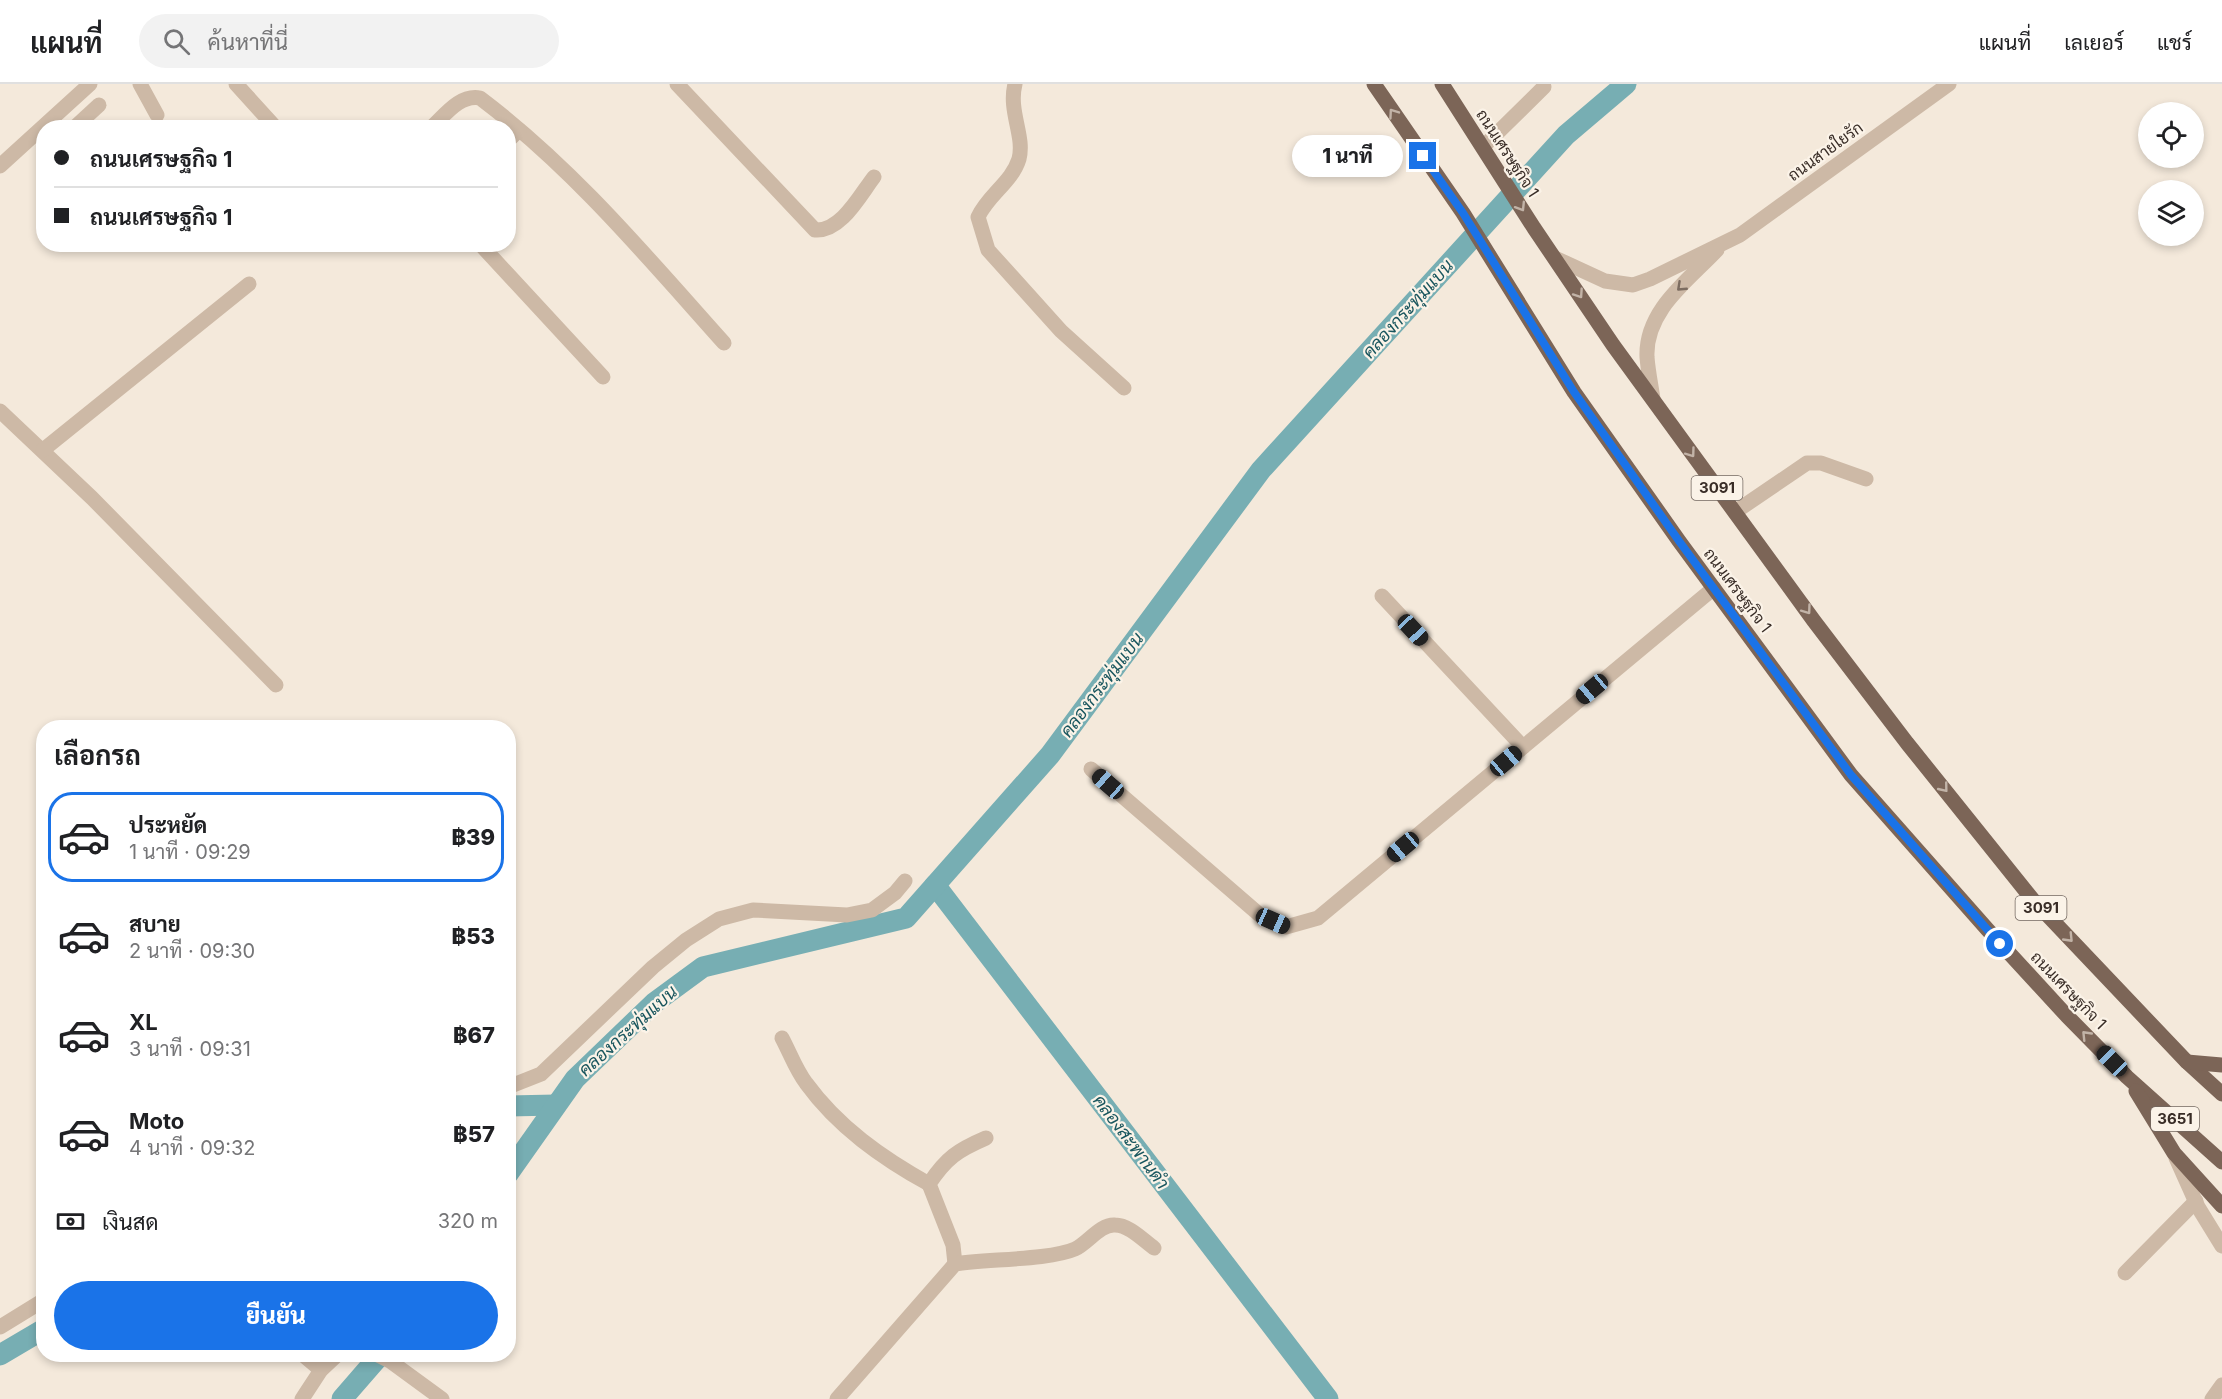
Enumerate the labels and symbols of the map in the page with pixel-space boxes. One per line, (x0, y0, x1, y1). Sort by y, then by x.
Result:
street label: ถนนเศรษฐกิจ 1 (1471, 105, 1544, 201)
one-way arrow (1389, 109, 1400, 120)
street label: ถนนสายใยรัก (1783, 116, 1866, 185)
callout: 1 นาที (1291, 135, 1402, 177)
route end (1409, 142, 1436, 169)
one-way arrow (1513, 201, 1525, 211)
water label: คลองกระทุ่มแบน (1357, 254, 1459, 364)
one-way arrow (1677, 280, 1688, 291)
one-way arrow (1572, 287, 1583, 298)
one-way arrow (1684, 446, 1695, 457)
road number: 3091 (1692, 476, 1742, 500)
street label: ถนนเศรษฐกิจ 1 (1699, 544, 1776, 637)
one-way arrow (1799, 604, 1810, 615)
car (1394, 611, 1432, 649)
water label: คลองกระทุ่มแบน (1055, 627, 1150, 742)
car (1572, 671, 1612, 707)
car (1486, 743, 1526, 779)
car (1089, 765, 1127, 803)
one-way arrow (1936, 781, 1947, 792)
car (1383, 829, 1423, 865)
road number: 3091 (2016, 896, 2066, 920)
car (1253, 905, 1293, 937)
route start (1986, 930, 2013, 957)
one-way arrow (2062, 931, 2073, 941)
street label: ถนนเศรษฐกิจ 1 (2026, 947, 2111, 1034)
water label: คลองกระทุ่มแบน (573, 980, 683, 1082)
one-way arrow (2082, 1031, 2093, 1041)
car (2093, 1042, 2131, 1080)
water label: คลองสะพานดำ (1089, 1090, 1174, 1193)
road number: 3651 (2151, 1107, 2199, 1131)

